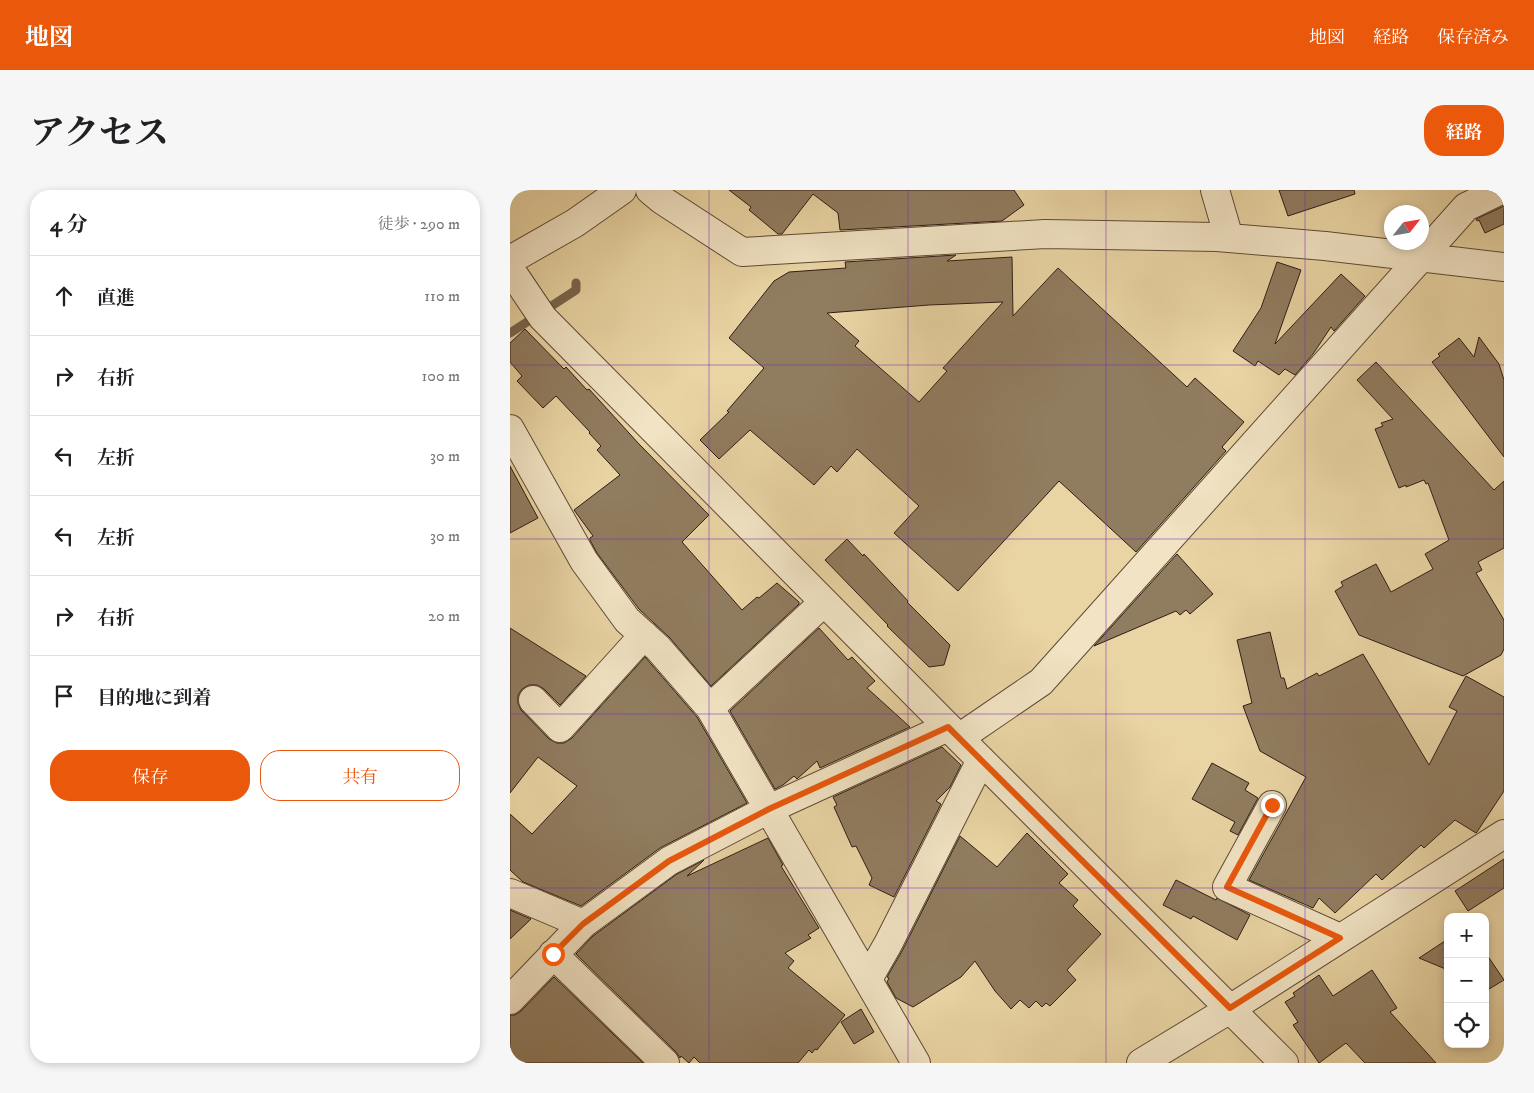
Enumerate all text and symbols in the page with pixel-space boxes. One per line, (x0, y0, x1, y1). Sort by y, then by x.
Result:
text: 地図 (25, 23, 73, 53)
text: 地図 (1309, 27, 1345, 49)
text: 経路 (1373, 27, 1409, 49)
text: 保存済み (1437, 27, 1509, 49)
button: 経路 (1424, 105, 1504, 156)
text: アクセス (30, 112, 169, 156)
north arrow (1384, 205, 1429, 250)
text: 4 分 (50, 212, 88, 238)
text: 徒歩 · 290 m (377, 214, 460, 234)
icon: ahead (50, 282, 78, 310)
text: 110 m (424, 286, 460, 306)
text: 直進 (97, 287, 135, 310)
icon: right (50, 362, 78, 390)
text: 100 m (422, 366, 460, 386)
text: 右折 (97, 367, 135, 390)
icon: left (50, 442, 78, 470)
text: 30 m (430, 446, 460, 466)
text: 左折 (97, 447, 135, 470)
icon: left (50, 522, 78, 550)
text: 30 m (430, 526, 460, 546)
text: 左折 (97, 527, 135, 550)
icon: right (50, 602, 78, 630)
text: 20 m (428, 606, 460, 626)
text: 右折 (97, 607, 135, 630)
icon: arrive (50, 682, 78, 710)
text: 目的地に到着 (97, 687, 211, 710)
button: 保存 (50, 750, 250, 801)
button: 共有 (260, 750, 460, 801)
route end (1261, 794, 1284, 817)
map controls (1444, 913, 1489, 1048)
button: + (1444, 913, 1489, 958)
route start (542, 943, 565, 966)
button: − (1444, 958, 1489, 1003)
button: locate (1444, 1003, 1489, 1048)

